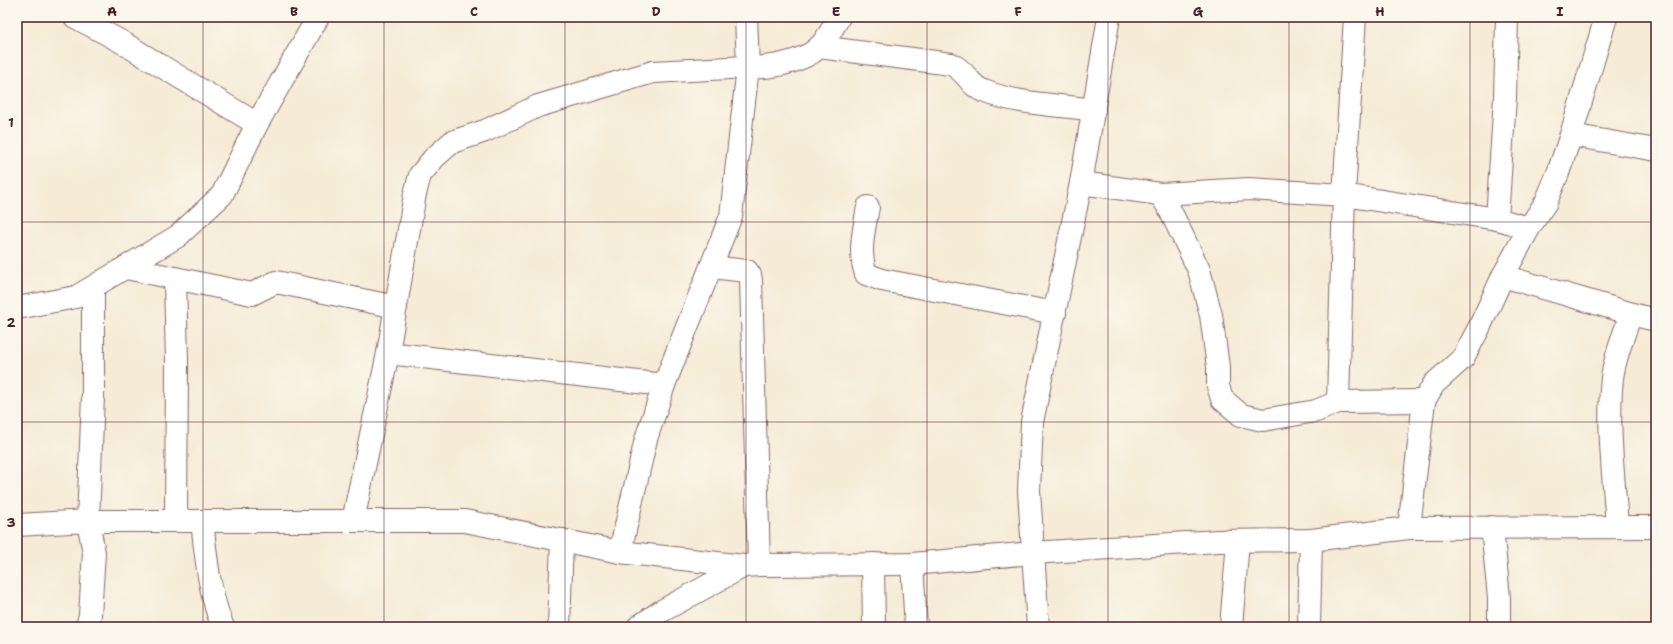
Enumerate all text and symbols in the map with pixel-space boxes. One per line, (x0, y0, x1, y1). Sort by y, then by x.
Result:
text: A (107, 3, 117, 20)
text: B (290, 3, 298, 20)
text: C (470, 3, 478, 20)
text: D (651, 3, 661, 20)
text: E (832, 3, 841, 20)
text: F (1014, 3, 1022, 20)
text: G (1193, 3, 1204, 20)
text: H (1375, 3, 1385, 20)
text: I (1556, 3, 1564, 20)
text: 1 (8, 114, 14, 131)
text: 2 (6, 314, 16, 331)
text: 3 (6, 514, 16, 531)

